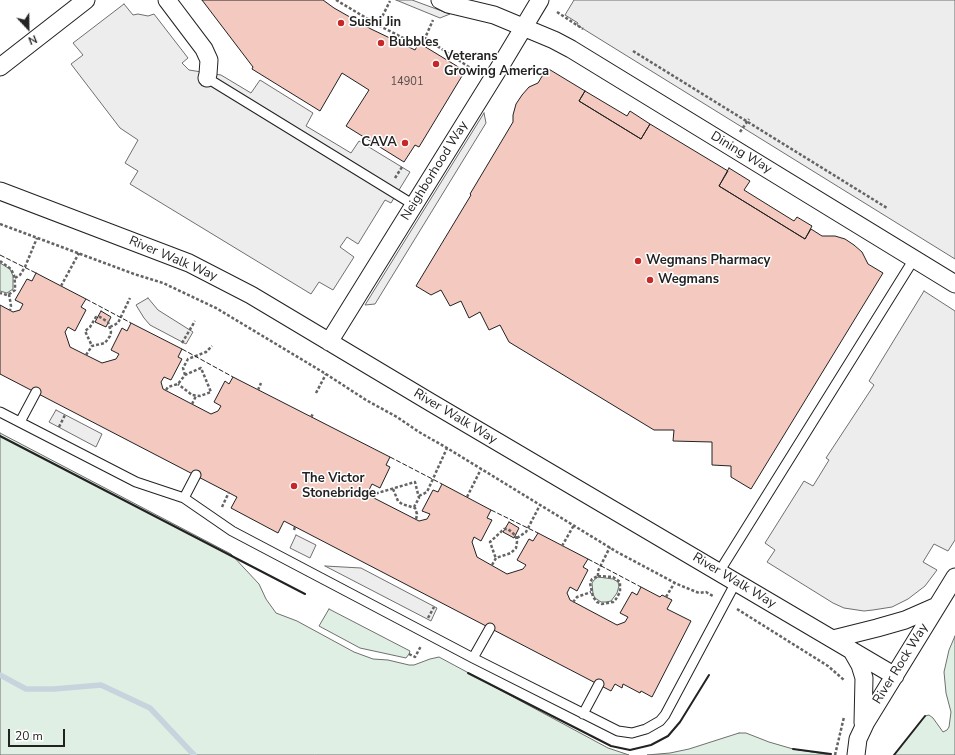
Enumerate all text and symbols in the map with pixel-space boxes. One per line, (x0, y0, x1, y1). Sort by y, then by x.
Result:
north arrow (8, 8, 48, 48)
place label: Sushi Jin (349, 15, 401, 31)
marker: Sushi Jin (336, 18, 346, 28)
text: N (26, 31, 39, 48)
place label: Bubbles (389, 35, 439, 51)
marker: Bubbles (376, 38, 386, 48)
place label: Veterans Growing America (444, 49, 549, 80)
marker: Veterans Growing America (431, 59, 441, 69)
house number: 14901 (391, 75, 423, 89)
street label: Neighborhood Way (398, 119, 472, 223)
street label: Dining Way (708, 129, 774, 177)
place label: CAVA (361, 135, 397, 151)
marker: CAVA (400, 138, 410, 148)
street label: River Walk Way (126, 233, 220, 285)
place label: Wegmans Pharmacy (646, 253, 770, 269)
marker: Wegmans Pharmacy (633, 256, 643, 266)
place label: Wegmans (658, 272, 719, 288)
marker: Wegmans (645, 275, 655, 285)
street label: River Walk Way (411, 386, 499, 448)
place label: The Victor Stonebridge (302, 471, 376, 502)
marker: The Victor Stonebridge (289, 481, 299, 491)
street label: River Walk Way (690, 550, 778, 612)
street label: River Rock Way (870, 621, 932, 707)
scale bar (10, 721, 67, 747)
text: 20 m (15, 728, 43, 744)

